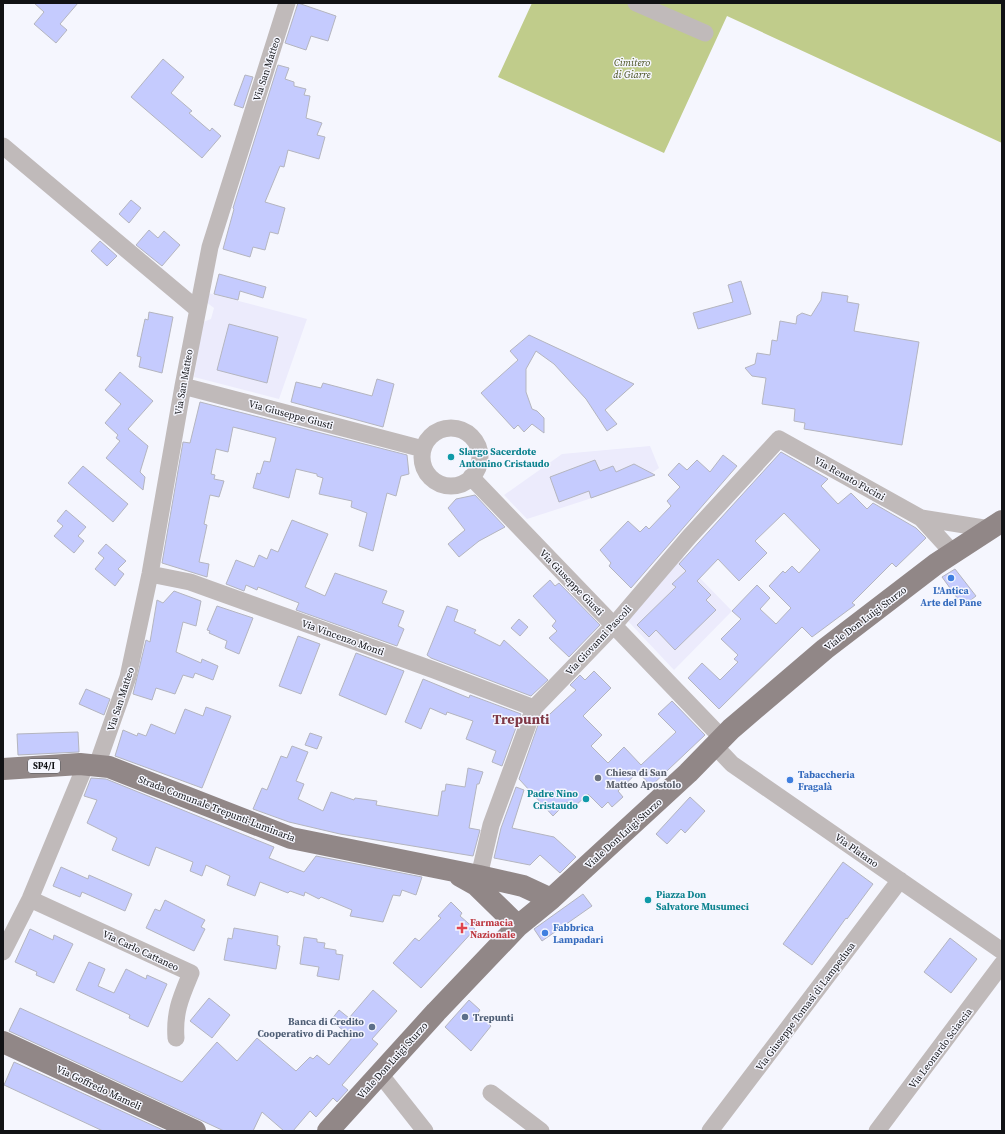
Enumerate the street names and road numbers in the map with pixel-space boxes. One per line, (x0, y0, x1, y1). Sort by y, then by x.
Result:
street label: Via San Matteo (250, 35, 283, 103)
street label: Via San Matteo (171, 348, 196, 416)
street label: Via Giuseppe Giusti (247, 397, 335, 432)
street label: Via Renato Fucini (812, 454, 887, 503)
street label: Via Giuseppe Giusti (537, 547, 607, 618)
street label: Viale Don Luigi Sturzo (822, 583, 909, 653)
street label: Via Giovanni Pascoli (563, 603, 634, 678)
street label: Via Vincenzo Monti (300, 616, 386, 658)
street label: Via San Matteo (104, 665, 137, 733)
road number: SP4/I (28, 759, 60, 773)
street label: Strada Comunale Trepunti-Luminaria (136, 772, 298, 845)
street label: Viale Don Luigi Sturzo (582, 795, 665, 871)
street label: Via Platano (832, 831, 882, 871)
street label: Via Carlo Cattaneo (101, 927, 182, 974)
street label: Via Giuseppe Tomasi di Lampedusa (753, 939, 859, 1073)
street label: Via Leonardo Sciascia (906, 1005, 975, 1091)
street label: Viale Don Luigi Sturzo (354, 1019, 431, 1102)
street label: Via Goffredo Mameli (54, 1062, 143, 1113)

